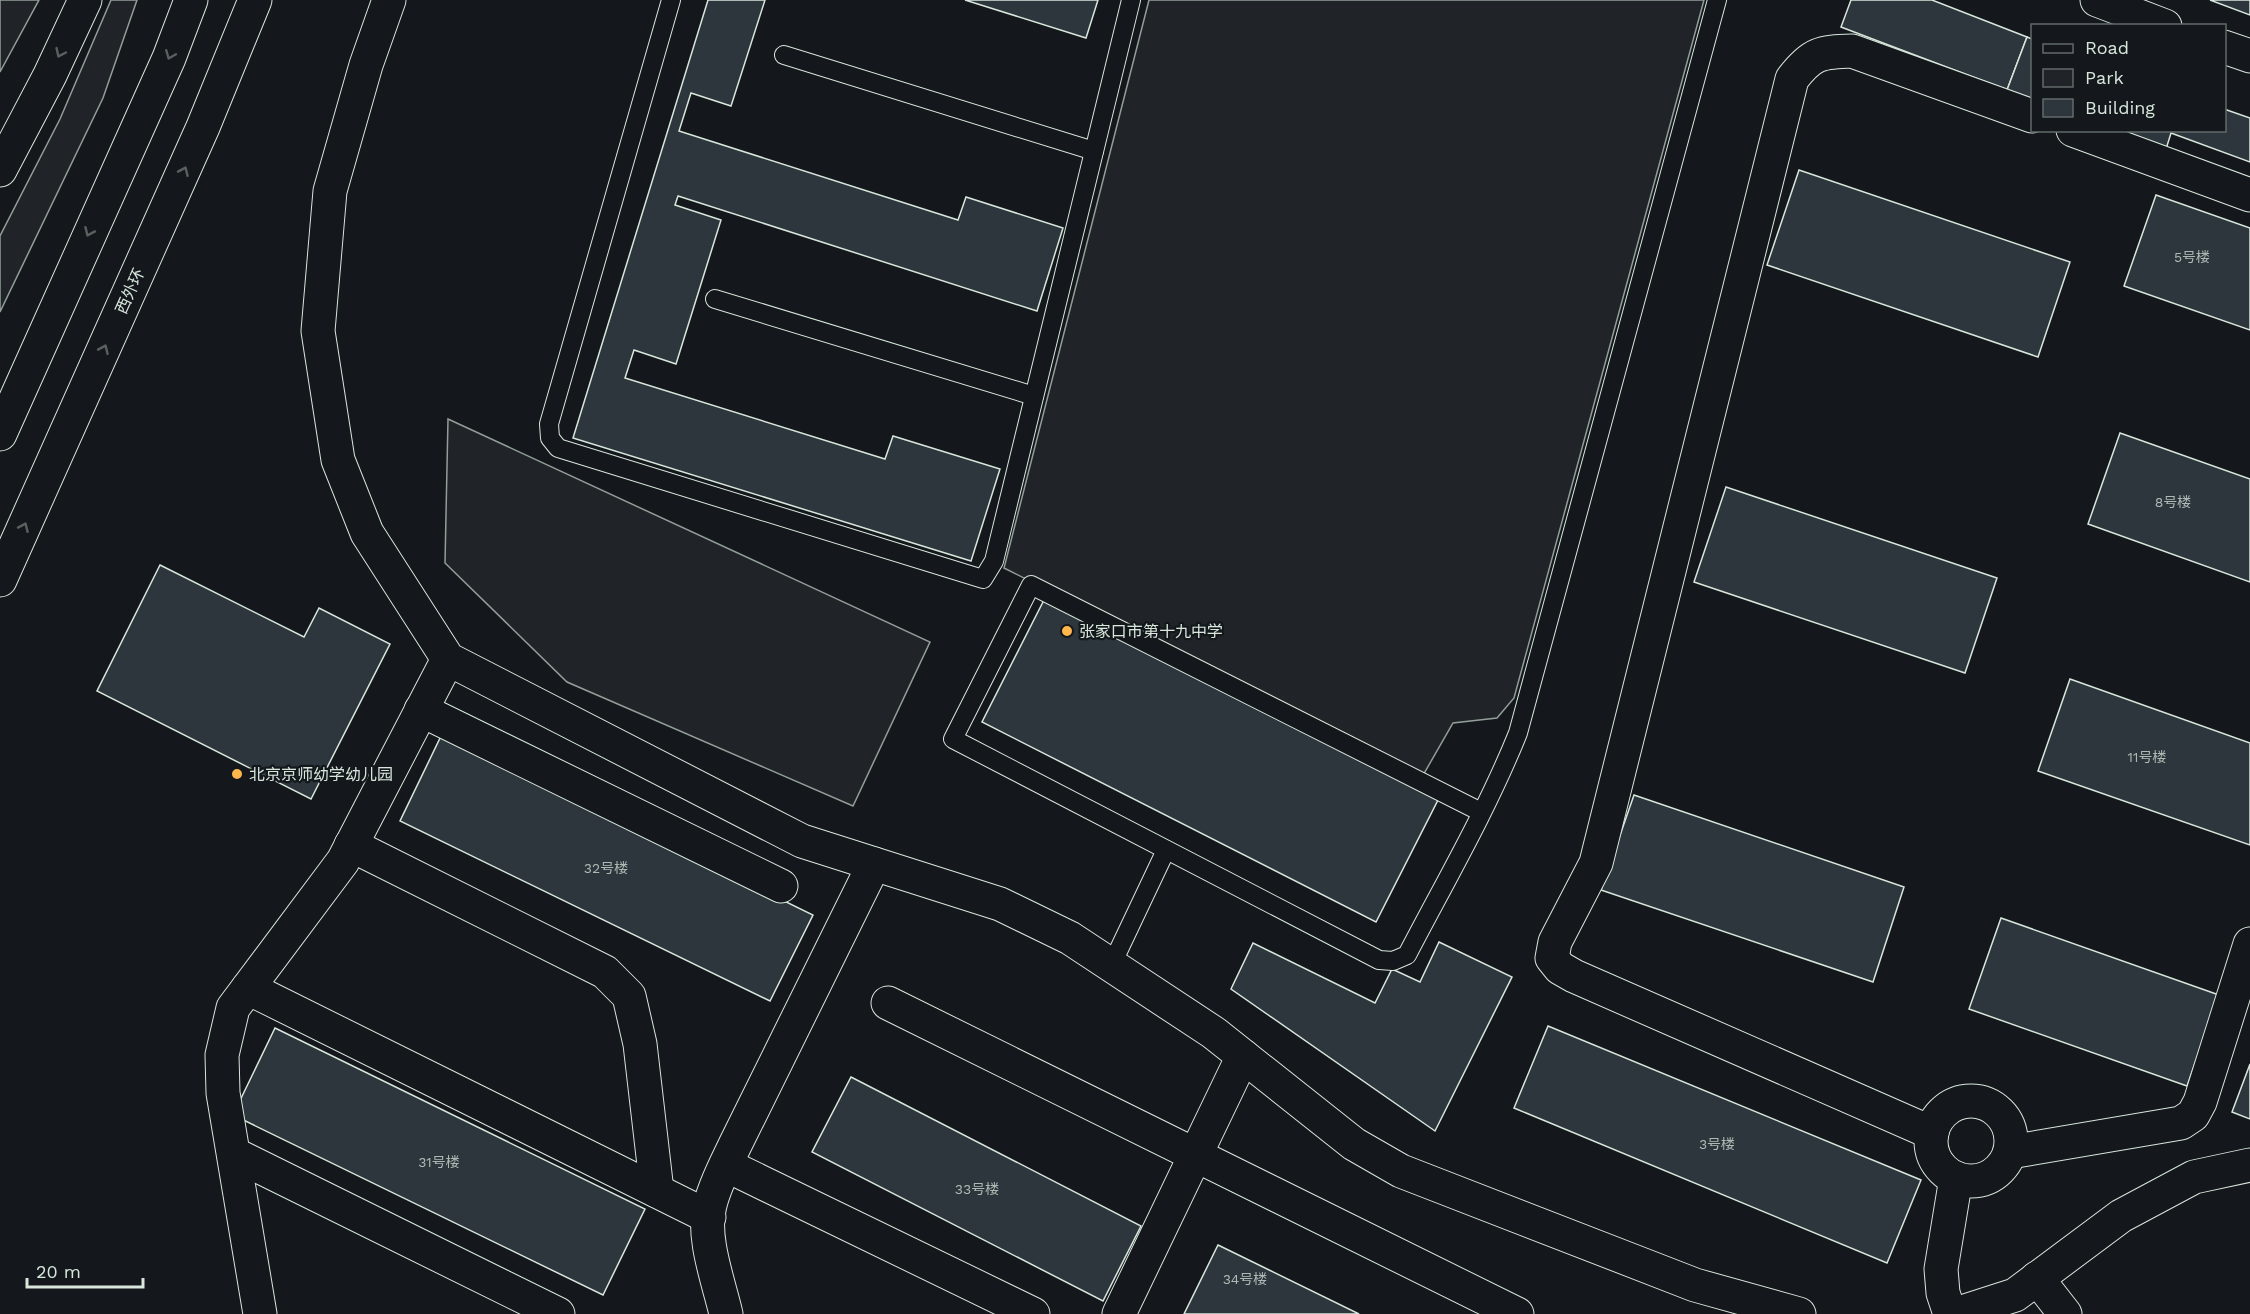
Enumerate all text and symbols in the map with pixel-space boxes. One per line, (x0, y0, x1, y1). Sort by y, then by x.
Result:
legend (2031, 24, 2226, 132)
text: Road (2085, 37, 2129, 58)
one-way arrow (56, 46, 68, 57)
one-way arrow (165, 48, 177, 59)
text: Park (2085, 67, 2124, 88)
text: Building (2085, 97, 2155, 118)
one-way arrow (176, 167, 188, 178)
one-way arrow (85, 226, 97, 237)
house number: 5号楼 (2174, 249, 2210, 265)
street label: 西外环 (112, 265, 148, 317)
one-way arrow (97, 345, 109, 356)
house number: 8号楼 (2155, 494, 2191, 510)
one-way arrow (17, 522, 29, 533)
place label: 张家口市第十九中学 (1079, 622, 1223, 641)
marker: 张家口市第十九中学 (1060, 624, 1074, 638)
house number: 11号楼 (2128, 749, 2166, 765)
place label: 北京京师幼学幼儿园 (249, 765, 393, 784)
marker: 北京京师幼学幼儿园 (230, 767, 244, 781)
house number: 32号楼 (584, 860, 628, 876)
house number: 3号楼 (1699, 1136, 1735, 1152)
house number: 31号楼 (418, 1154, 460, 1170)
house number: 33号楼 (955, 1181, 999, 1197)
scale bar (27, 1251, 142, 1289)
text: 20 m (36, 1261, 81, 1282)
house number: 34号楼 (1223, 1271, 1267, 1287)

